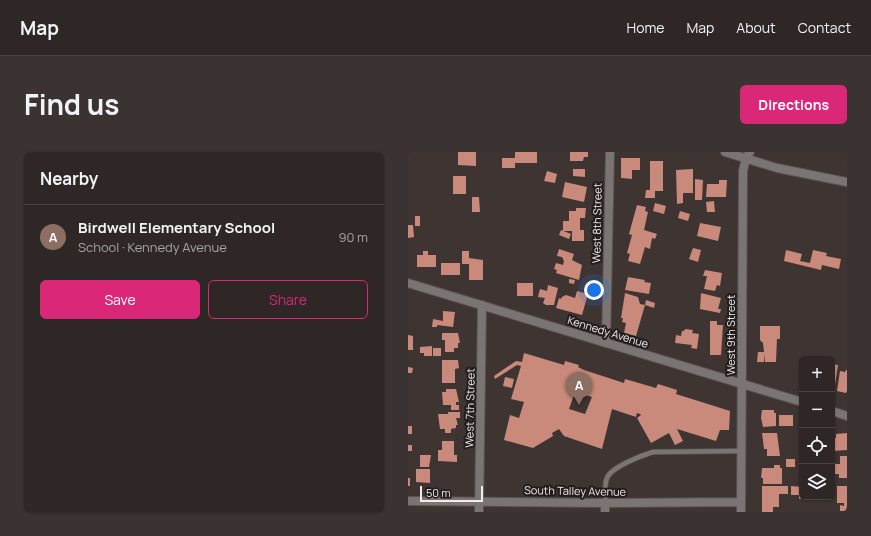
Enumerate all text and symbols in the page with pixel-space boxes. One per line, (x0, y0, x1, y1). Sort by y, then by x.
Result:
text: Map (20, 15, 59, 41)
text: Home (627, 18, 664, 37)
text: Map (686, 18, 714, 37)
text: About (736, 18, 776, 37)
text: Contact (798, 18, 851, 37)
text: Find us (24, 85, 119, 123)
button: Directions (740, 85, 847, 124)
text: Nearby (40, 167, 98, 190)
street label: West 8th Street (588, 183, 605, 263)
text: Birdwell Elementary School (78, 217, 275, 238)
text: A (49, 228, 57, 246)
text: 90 m (338, 228, 368, 246)
text: School · Kennedy Avenue (78, 238, 227, 256)
button: Save (40, 280, 200, 319)
button: Share (208, 280, 368, 319)
your location (584, 280, 604, 300)
street label: West 9th Street (723, 295, 738, 375)
street label: Kennedy Avenue (566, 312, 651, 351)
map controls (799, 356, 835, 500)
button: + (799, 356, 835, 392)
street label: West 7th Street (461, 368, 478, 448)
pin: A (566, 372, 592, 405)
button: − (799, 392, 835, 428)
button: locate (799, 428, 835, 464)
button: layers (799, 464, 835, 500)
street label: South Talley Avenue (524, 482, 627, 499)
scale bar (420, 484, 483, 503)
text: 50 m (426, 485, 451, 500)

